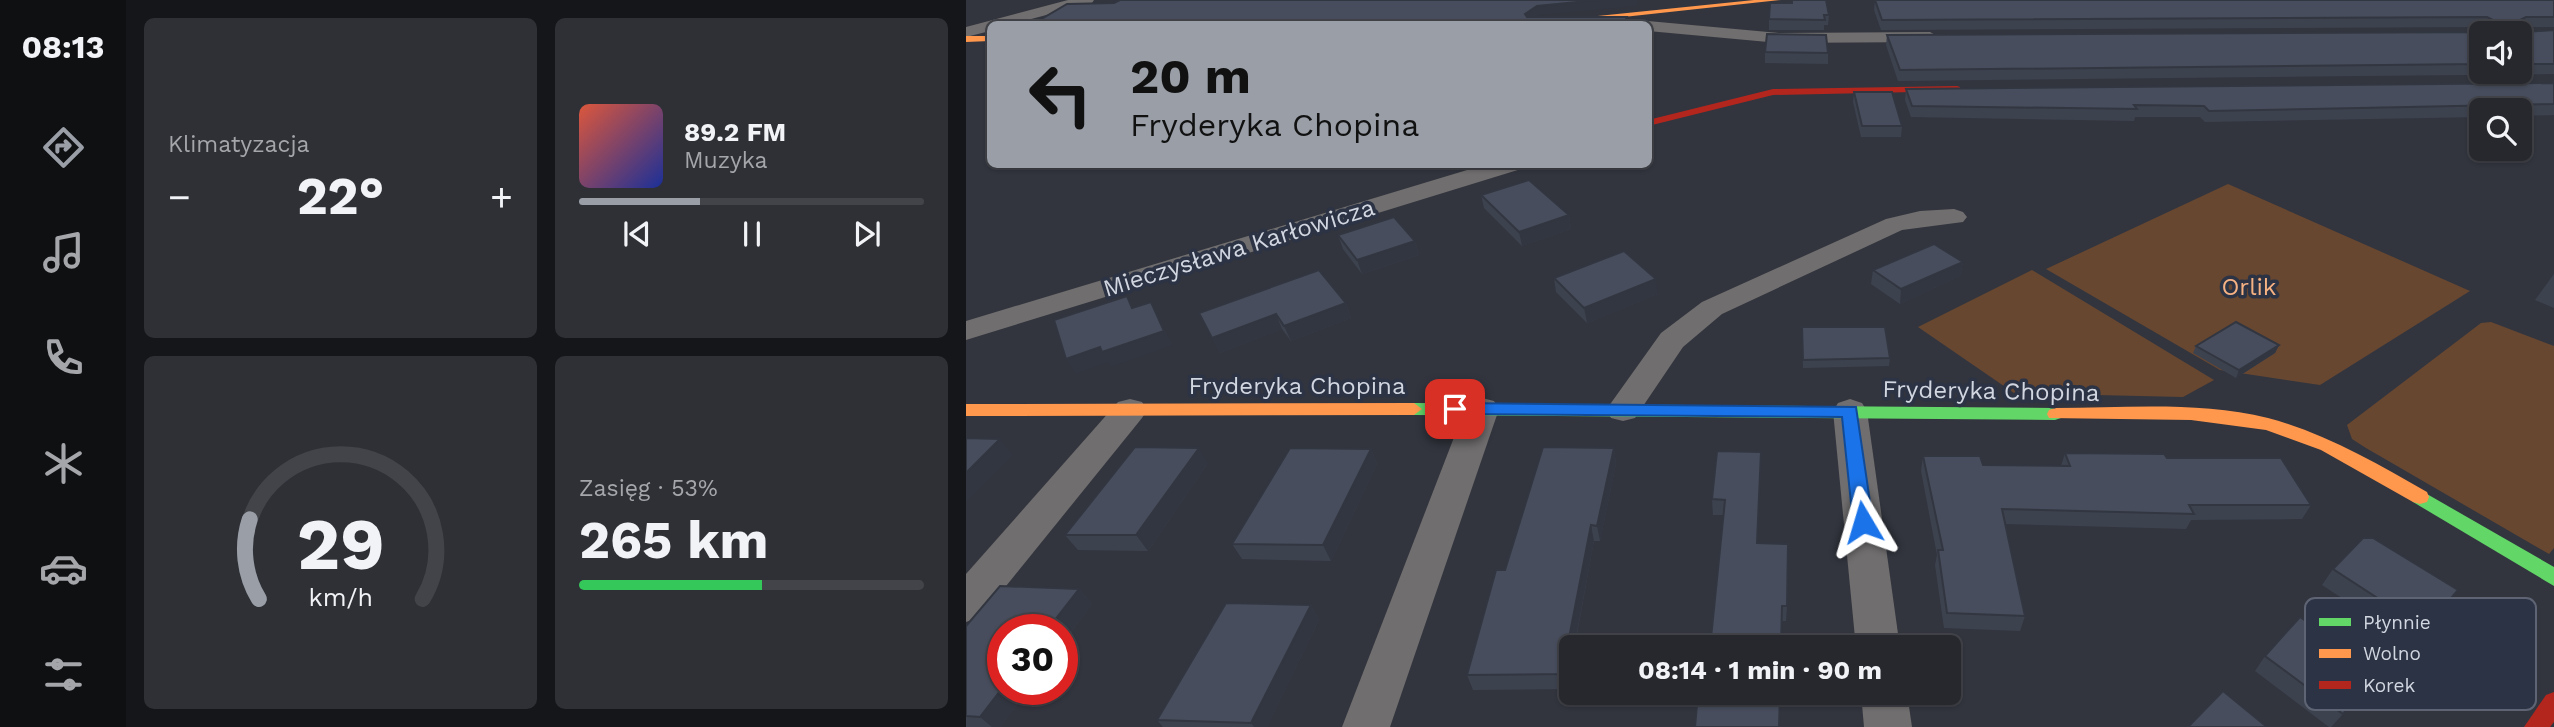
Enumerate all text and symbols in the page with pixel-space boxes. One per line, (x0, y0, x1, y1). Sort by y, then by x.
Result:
map controls (2469, 21, 2532, 161)
button: sound (2469, 21, 2532, 84)
text: 08:13 (21, 28, 105, 66)
text: 20 m (1130, 47, 1251, 105)
icon: left (1015, 49, 1106, 140)
button: search (2469, 98, 2532, 161)
text: Fryderyka Chopina (1130, 106, 1419, 144)
text: 89.2 FM (684, 117, 786, 147)
icon: directions (39, 123, 88, 172)
text: Klimatyzacja (168, 131, 310, 158)
text: Muzyka (684, 147, 768, 174)
text: 22° (297, 166, 384, 227)
text: − (168, 175, 191, 219)
text: + (490, 175, 513, 219)
street label: Mieczysława Karłowicza (1100, 193, 1378, 303)
icon: previous (618, 215, 656, 253)
icon: pause (733, 215, 771, 253)
icon: next (848, 215, 886, 253)
icon: music (39, 228, 88, 277)
park label: Orlik (2222, 273, 2277, 301)
icon: phone (39, 333, 88, 382)
street label: Fryderyka Chopina (1188, 372, 1406, 400)
street label: Fryderyka Chopina (1882, 375, 2100, 407)
pin (1425, 379, 1485, 439)
icon: arrive (1436, 390, 1474, 428)
icon: climate (39, 439, 88, 488)
text: Zasięg · 53% (579, 475, 718, 502)
position arrow (1826, 485, 1900, 559)
text: 29 (296, 501, 385, 587)
text: 265 km (579, 510, 769, 571)
icon: car (39, 544, 88, 593)
text: km/h (308, 582, 373, 611)
legend (2305, 598, 2536, 710)
text: Płynnie (2363, 611, 2431, 634)
speed limit sign: 30 (987, 614, 1078, 705)
text: Wolno (2363, 642, 2421, 665)
icon: filters (39, 650, 88, 699)
text: 08:14 · 1 min · 90 m (1638, 655, 1882, 685)
text: Korek (2363, 674, 2415, 697)

